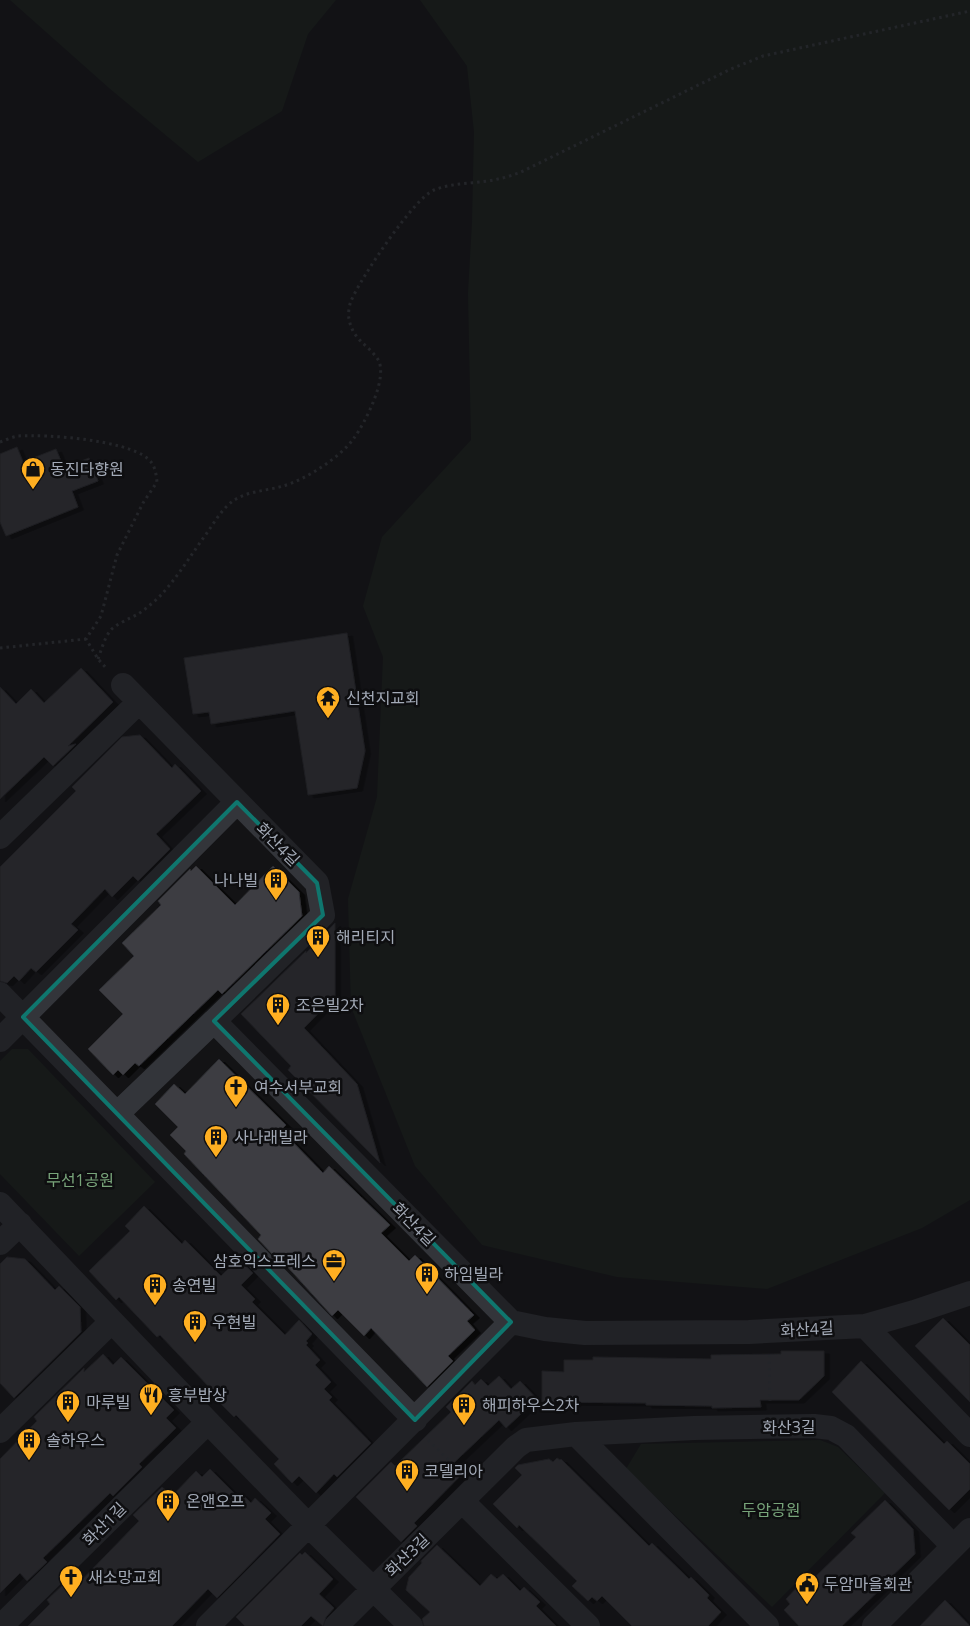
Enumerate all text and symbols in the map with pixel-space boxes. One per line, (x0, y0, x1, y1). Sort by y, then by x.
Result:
shop icon: 동진다향원 (20, 456, 46, 490)
place label: 동진다향원 (50, 458, 124, 480)
temple icon: 신천지교회 (315, 685, 341, 719)
place label: 신천지교회 (346, 687, 420, 709)
street label: 화산4길 (251, 817, 305, 871)
building icon: 나나빌 (263, 867, 289, 901)
place label: 나나빌 (214, 869, 258, 891)
building icon: 해리티지 (305, 924, 331, 958)
place label: 해리티지 (336, 926, 395, 948)
building icon: 조은빌2차 (265, 992, 291, 1026)
place label: 조은빌2차 (296, 994, 364, 1016)
church icon: 여수서부교회 (223, 1074, 249, 1108)
place label: 여수서부교회 (254, 1076, 342, 1098)
building icon: 사나래빌라 (203, 1124, 229, 1158)
place label: 사나래빌라 (234, 1126, 308, 1148)
park label: 무선1공원 (46, 1169, 114, 1191)
street label: 화산4길 (387, 1197, 441, 1251)
office icon: 삼호익스프레스 (321, 1248, 347, 1282)
place label: 삼호익스프레스 (213, 1250, 316, 1272)
building icon: 하임빌라 (414, 1261, 440, 1295)
place label: 하임빌라 (444, 1263, 503, 1285)
building icon: 송연빌 (142, 1272, 168, 1306)
place label: 송연빌 (172, 1274, 216, 1296)
building icon: 우현빌 (182, 1309, 208, 1343)
place label: 우현빌 (212, 1311, 256, 1333)
street label: 화산4길 (780, 1317, 834, 1341)
restaurant icon: 흥부밥상 (138, 1382, 164, 1416)
place label: 흥부밥상 (168, 1384, 227, 1406)
building icon: 마루빌 (55, 1389, 81, 1423)
place label: 마루빌 (86, 1391, 130, 1413)
building icon: 해피하우스2차 (451, 1392, 477, 1426)
place label: 해피하우스2차 (482, 1394, 580, 1416)
street label: 화산3길 (762, 1416, 816, 1438)
building icon: 솔하우스 (16, 1427, 42, 1461)
place label: 솔하우스 (46, 1429, 105, 1451)
building icon: 코델리아 (394, 1458, 420, 1492)
place label: 코델리아 (424, 1460, 483, 1482)
building icon: 온앤오프 (155, 1488, 181, 1522)
place label: 온앤오프 (186, 1490, 245, 1512)
street label: 화산1길 (77, 1497, 131, 1551)
park label: 두암공원 (742, 1499, 800, 1521)
street label: 화산3길 (380, 1529, 434, 1581)
church icon: 새소망교회 (58, 1564, 84, 1598)
place label: 새소망교회 (88, 1566, 162, 1588)
public building icon: 두암마을회관 (794, 1571, 820, 1605)
place label: 두암마을회관 (824, 1573, 913, 1595)

